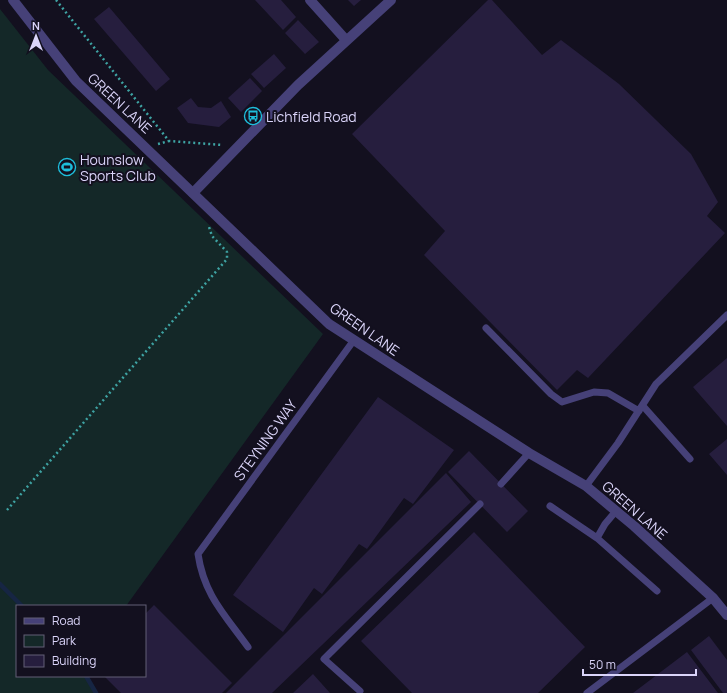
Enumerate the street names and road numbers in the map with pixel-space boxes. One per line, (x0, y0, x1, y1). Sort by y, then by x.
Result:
street label: GREEN LANE (84, 69, 156, 137)
street label: GREEN LANE (327, 298, 403, 360)
street label: STEYNING WAY (229, 395, 301, 484)
street label: GREEN LANE (598, 476, 672, 544)

